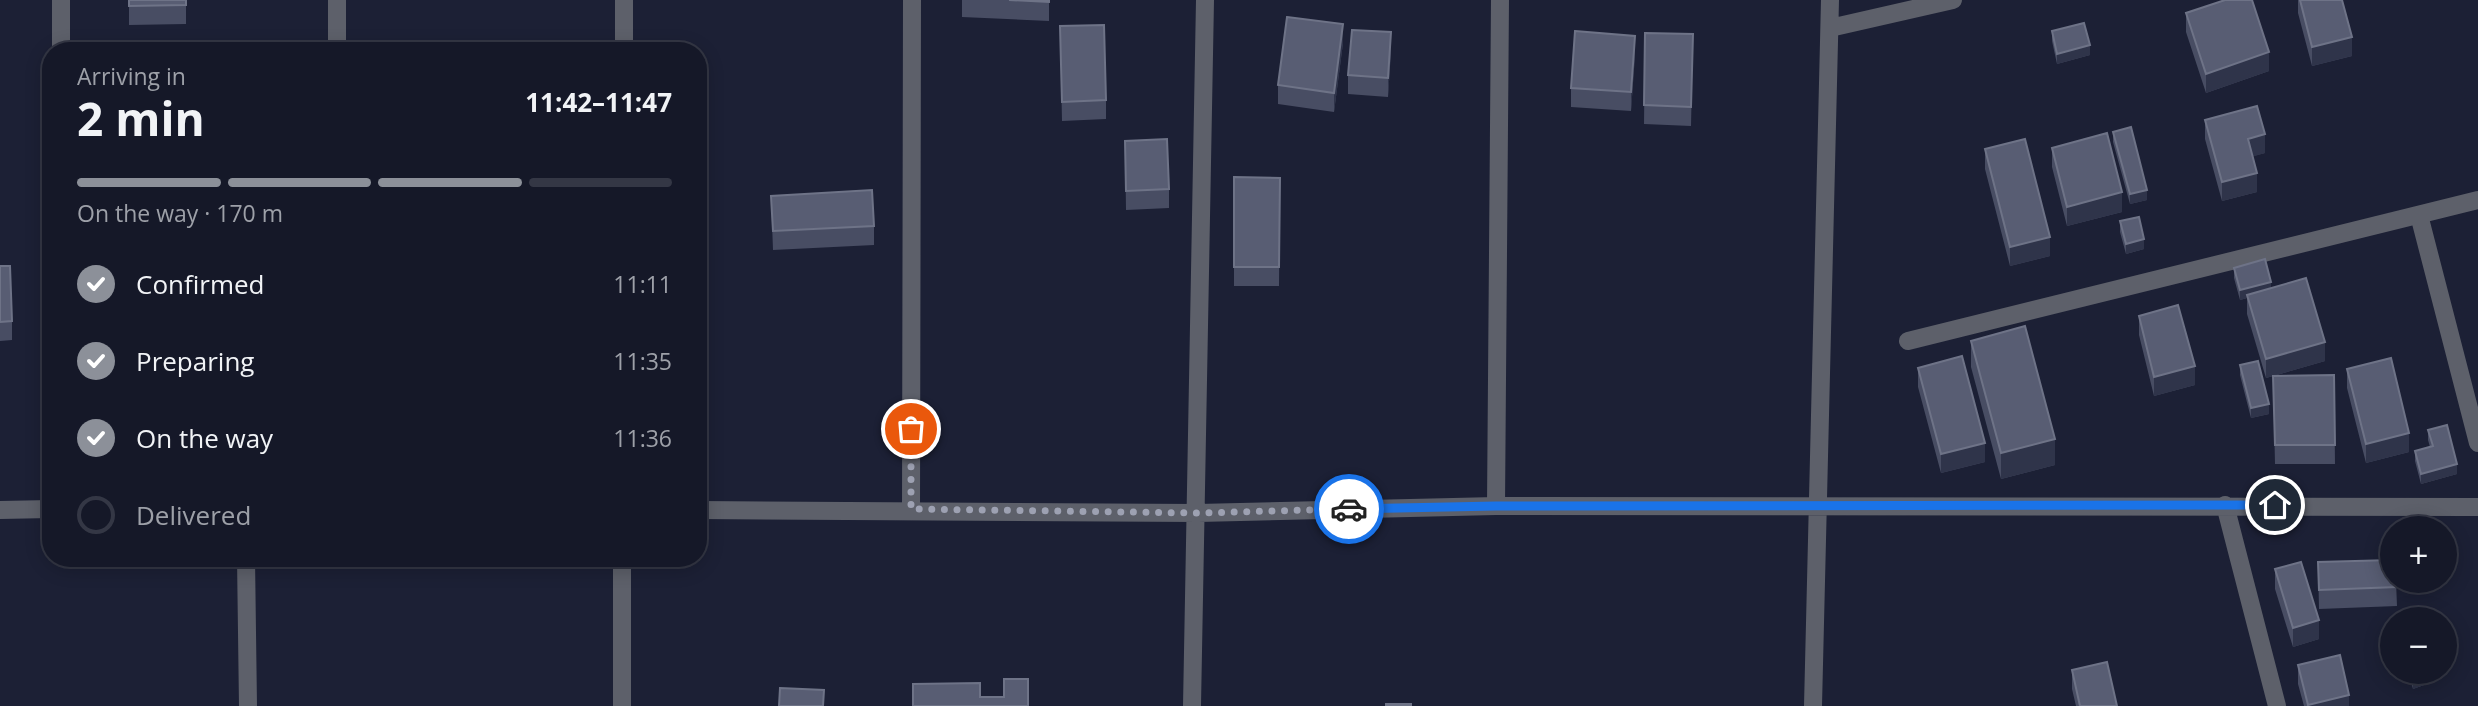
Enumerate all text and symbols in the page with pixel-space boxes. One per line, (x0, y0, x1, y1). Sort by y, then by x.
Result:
text: Arriving in (77, 60, 186, 92)
text: 11:42–11:47 (525, 84, 672, 120)
text: 2 min (77, 87, 205, 149)
text: On the way · 170 m (77, 197, 283, 229)
icon: check (77, 265, 115, 303)
text: Confirmed (136, 266, 264, 302)
text: 11:11 (613, 268, 672, 300)
icon: check (77, 342, 115, 380)
text: Preparing (136, 343, 254, 379)
text: 11:35 (613, 345, 672, 377)
pin (881, 399, 941, 459)
icon: bag (892, 410, 930, 448)
icon: check (77, 419, 115, 457)
text: On the way (136, 420, 273, 456)
text: 11:36 (613, 422, 672, 454)
courier (1314, 474, 1384, 544)
pin (2245, 475, 2305, 535)
icon: home (2256, 486, 2294, 524)
icon: car (1330, 490, 1368, 528)
text: Delivered (136, 497, 251, 533)
map controls (2380, 516, 2457, 684)
button: + (2380, 516, 2457, 593)
button: − (2380, 607, 2457, 684)

